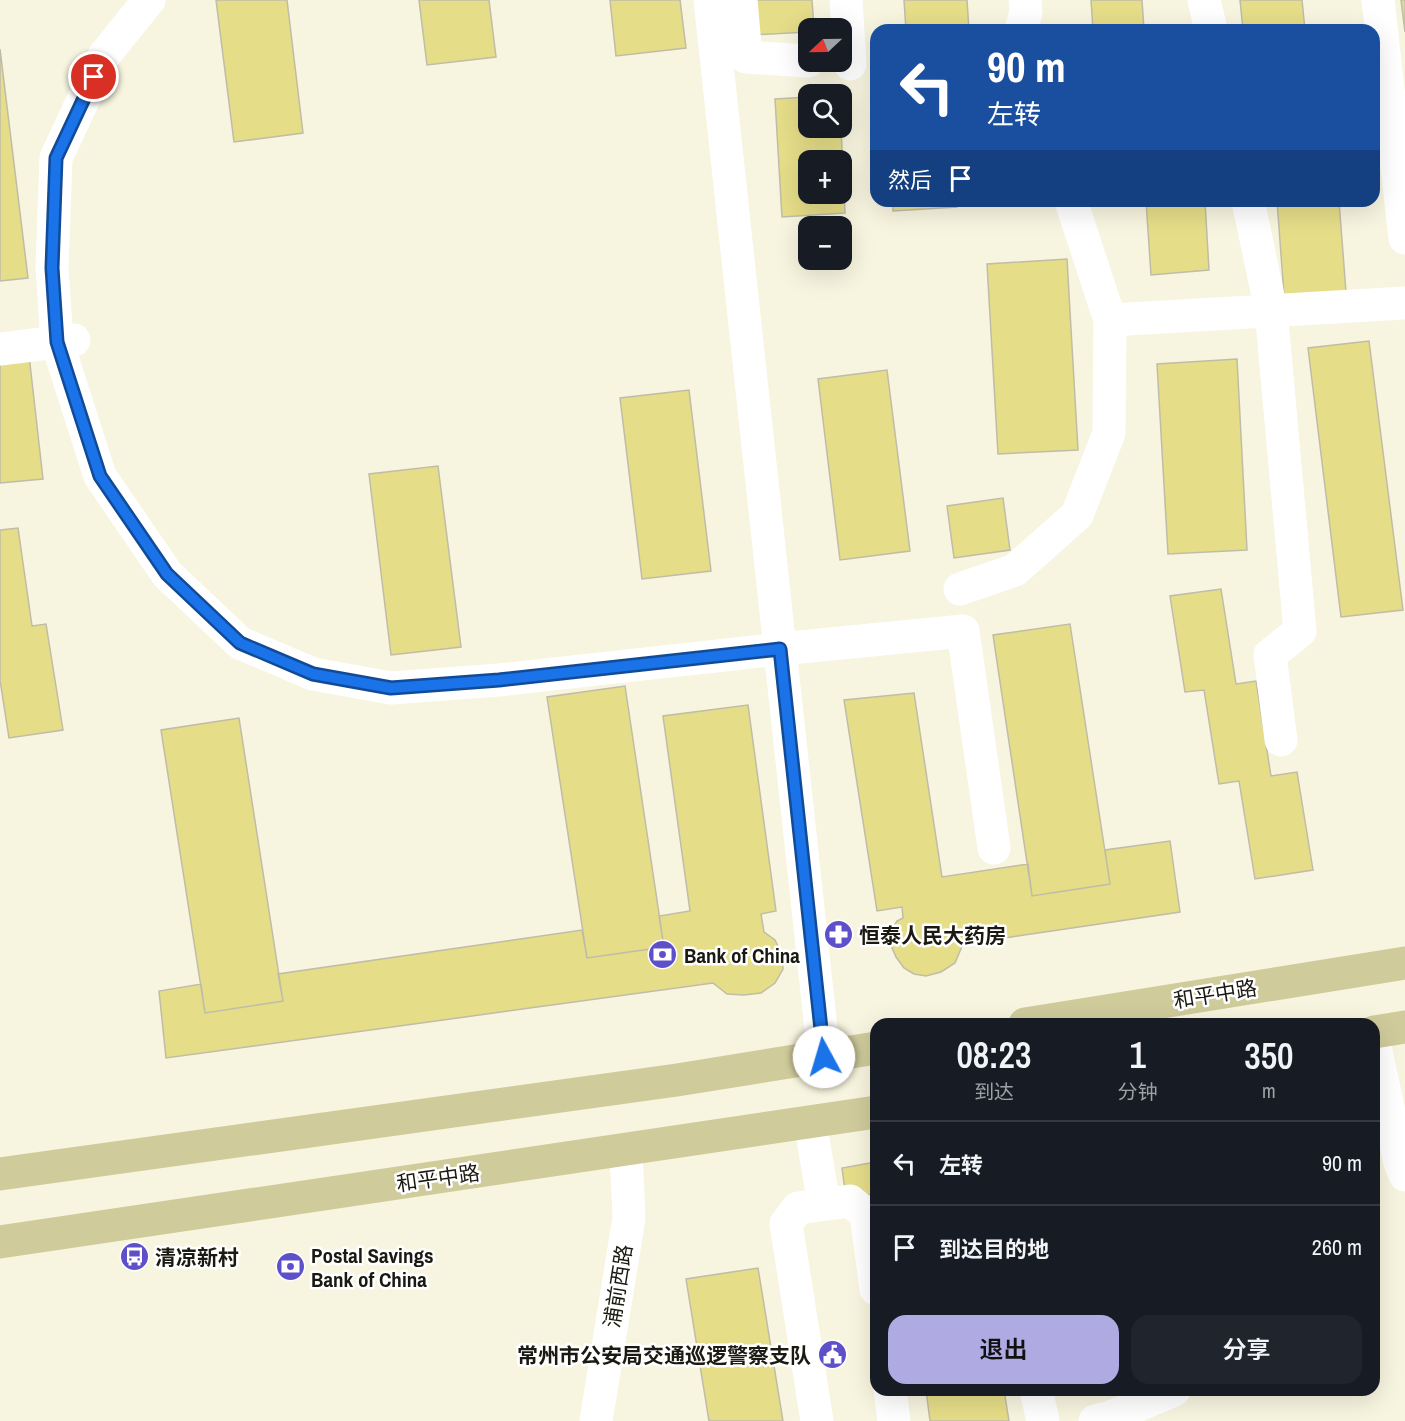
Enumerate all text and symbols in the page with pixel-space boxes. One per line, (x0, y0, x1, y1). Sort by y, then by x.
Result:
north arrow (798, 18, 852, 72)
map controls (798, 18, 852, 270)
text: 90 m (987, 39, 1066, 95)
icon: left (888, 48, 966, 126)
pin (68, 51, 119, 102)
icon: arrive (77, 60, 110, 93)
button: search (798, 84, 852, 138)
text: 左转 (987, 96, 1041, 132)
button: + (798, 150, 852, 204)
icon: arrive (944, 162, 977, 195)
text: 然后 (888, 165, 932, 195)
button: − (798, 216, 852, 270)
pharmacy icon: 恒泰人民大药房 (822, 919, 854, 951)
place label: 恒泰人民大药房 (859, 921, 1006, 950)
bank icon: Bank of China (647, 939, 679, 971)
place label: Bank of China (684, 941, 800, 970)
street label: 和平中路 (1171, 973, 1259, 1015)
position arrow (792, 1025, 856, 1089)
text: 08:23 (956, 1031, 1031, 1079)
text: 1 (1130, 1031, 1146, 1079)
text: 350 (1244, 1032, 1294, 1080)
text: m (1262, 1077, 1276, 1104)
text: 到达 (974, 1078, 1014, 1105)
text: 分钟 (1118, 1078, 1158, 1105)
icon: left (888, 1147, 921, 1180)
text: 90 m (1322, 1148, 1362, 1178)
text: 左转 (939, 1150, 983, 1180)
street label: 和平中路 (394, 1158, 482, 1198)
icon: arrive (888, 1231, 921, 1264)
text: 260 m (1312, 1232, 1362, 1262)
text: 到达目的地 (939, 1234, 1049, 1264)
bus stop icon: 清凉新村 (118, 1241, 150, 1273)
place label: Postal Savings Bank of China (311, 1241, 434, 1294)
street label: 浦前西路 (597, 1242, 639, 1330)
place label: 清凉新村 (155, 1243, 239, 1272)
bank icon: Postal Savings Bank of China (274, 1251, 306, 1283)
button: 退出 (888, 1315, 1119, 1384)
button: 分享 (1131, 1315, 1362, 1384)
public building icon: 常州市公安局交通巡逻警察支队 (816, 1339, 848, 1371)
place label: 常州市公安局交通巡逻警察支队 (517, 1341, 811, 1370)

